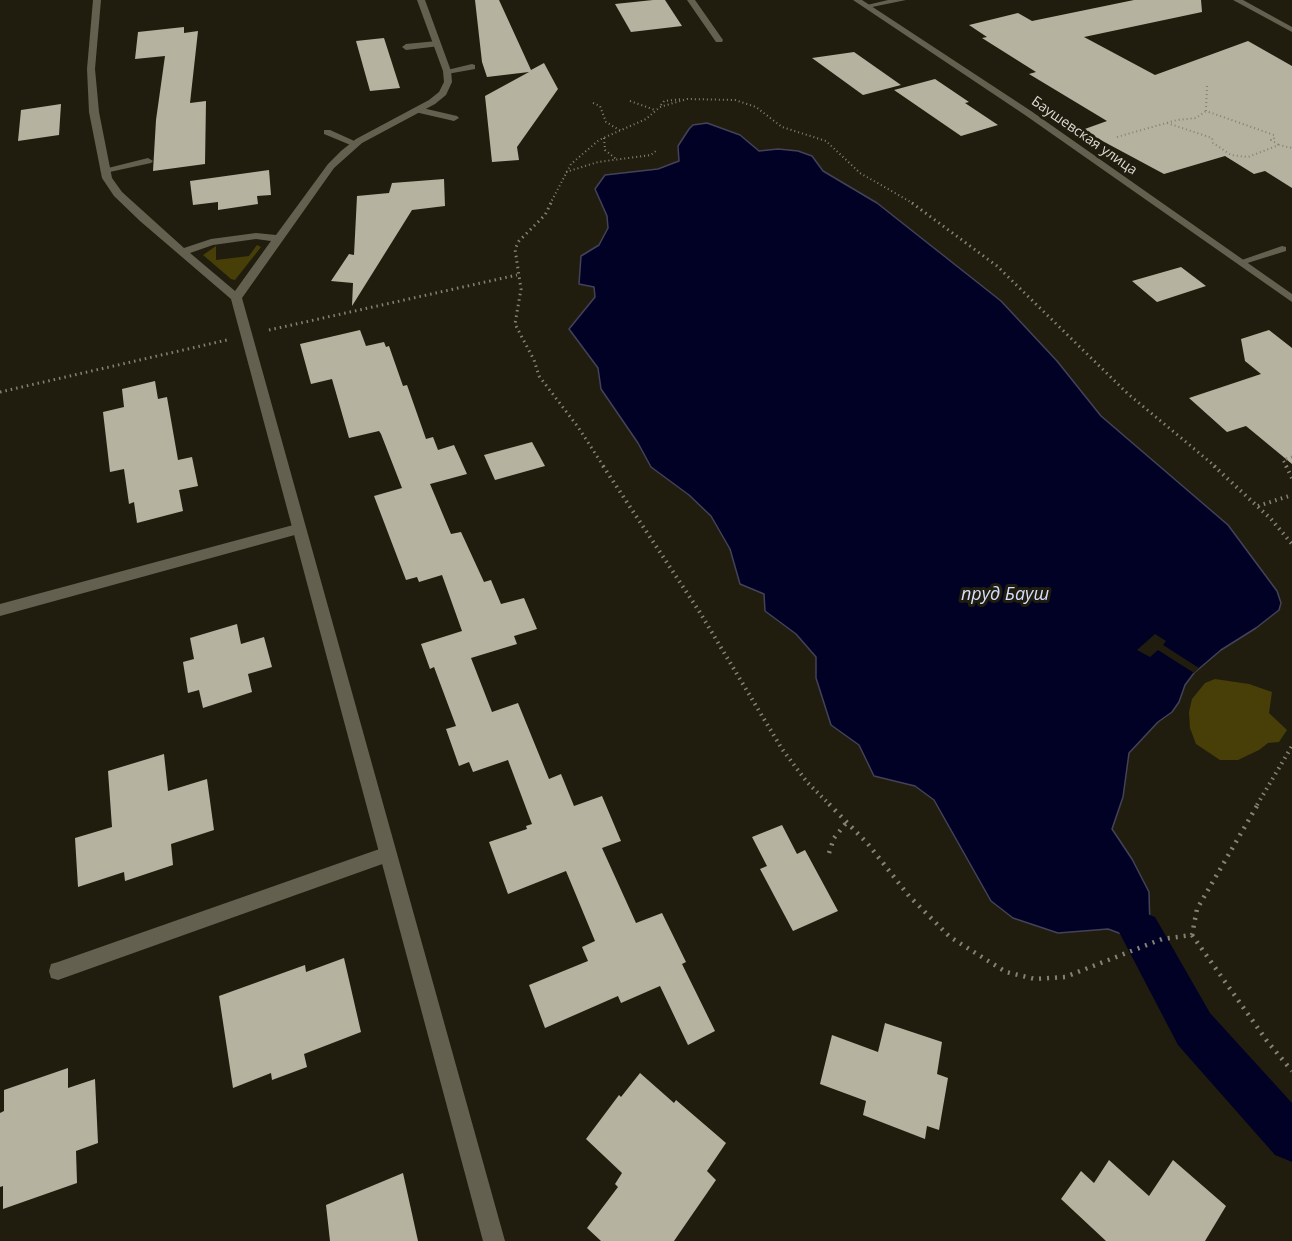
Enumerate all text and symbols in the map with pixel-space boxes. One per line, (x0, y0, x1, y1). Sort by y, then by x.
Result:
street label: Баушевская улица (1028, 93, 1140, 179)
water label: пруд Бауш (961, 584, 1049, 606)

